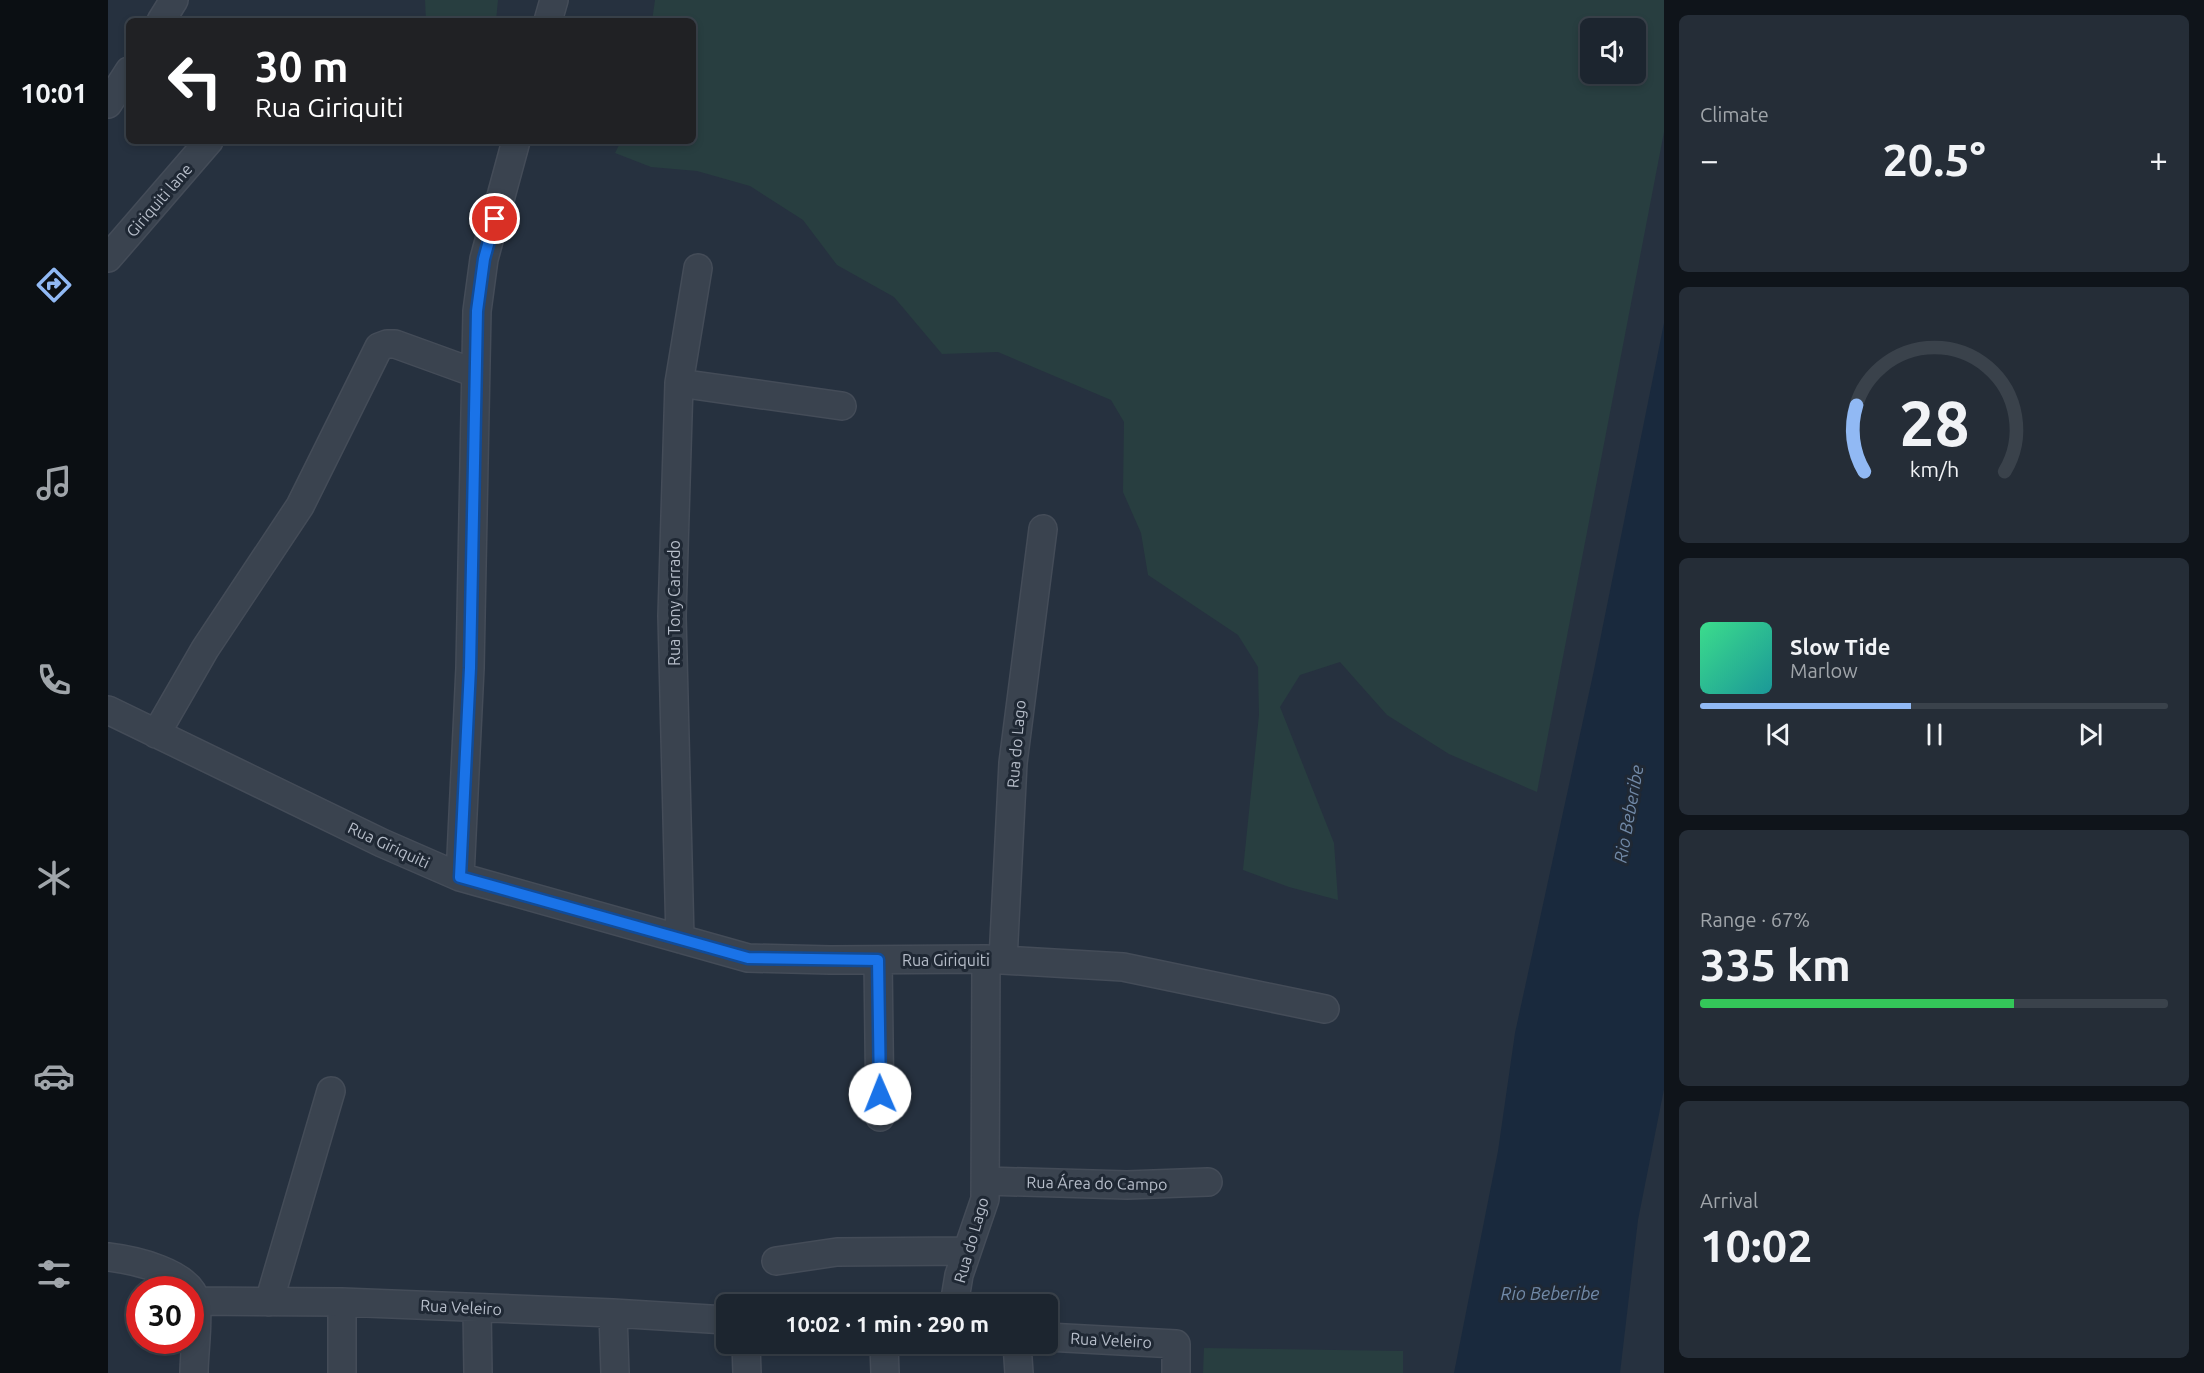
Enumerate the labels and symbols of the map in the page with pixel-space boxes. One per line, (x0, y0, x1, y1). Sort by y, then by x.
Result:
street label: Giriquiti lane (122, 160, 196, 240)
pin (469, 193, 520, 244)
street label: Rua Tony Carrado (665, 540, 683, 666)
street label: Rua do Lago (1003, 699, 1029, 789)
water label: Rio Beberibe (1610, 763, 1646, 864)
street label: Rua Giriquiti (345, 818, 433, 872)
street label: Rua Giriquiti (902, 951, 990, 969)
position arrow (848, 1062, 912, 1126)
street label: Rua Área do Campo (1026, 1171, 1168, 1193)
street label: Rua do Lago (950, 1195, 992, 1285)
speed limit sign: 30 (126, 1276, 204, 1354)
water label: Rio Beberibe (1501, 1283, 1599, 1303)
street label: Rua Veleiro (420, 1296, 502, 1318)
street label: Rua Veleiro (1070, 1329, 1152, 1351)

